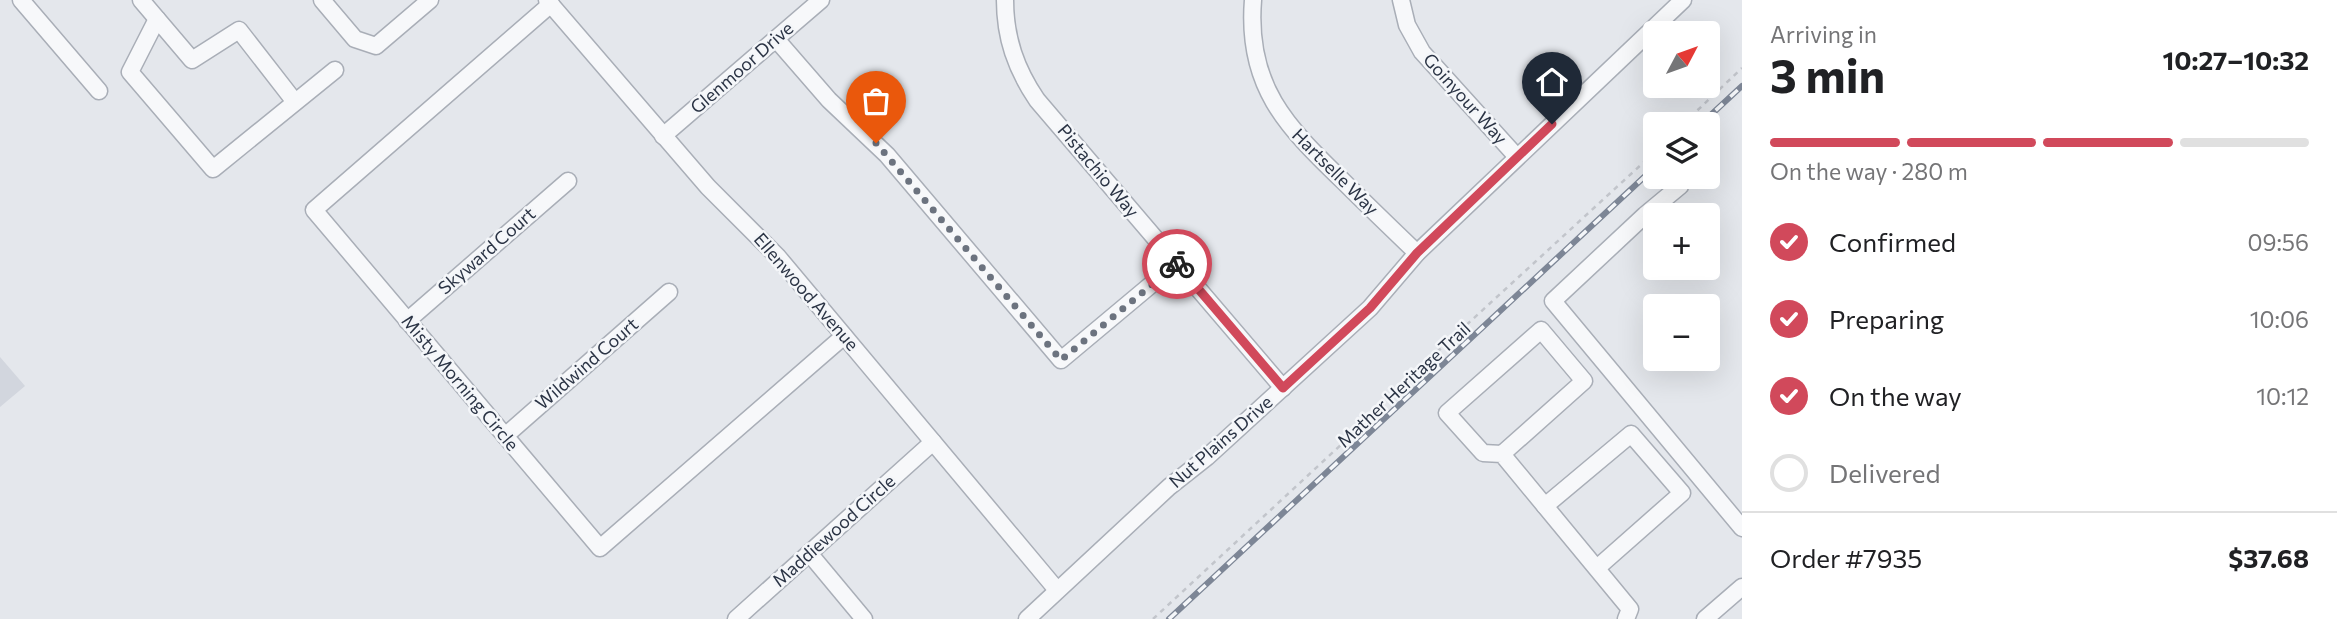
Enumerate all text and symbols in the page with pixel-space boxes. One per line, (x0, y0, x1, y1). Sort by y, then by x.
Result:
street label: Glenmoor Drive (685, 17, 797, 118)
text: Arriving in (1770, 20, 1877, 48)
north arrow (1643, 21, 1720, 98)
map controls (1643, 21, 1720, 371)
text: 10:27–10:32 (2163, 44, 2309, 75)
text: 3 min (1770, 46, 1885, 102)
street label: Goinyour Way (1419, 48, 1512, 148)
pin (1522, 52, 1582, 124)
icon: home (1533, 63, 1571, 101)
pin (846, 71, 906, 143)
icon: bag (857, 82, 895, 120)
button: layers (1643, 112, 1720, 189)
street label: Pistachio Way (1053, 119, 1144, 221)
street label: Hartselle Way (1288, 123, 1384, 219)
text: On the way · 280 m (1770, 157, 1968, 185)
street label: Skyward Court (433, 202, 539, 298)
button: + (1643, 203, 1720, 280)
icon: check (1770, 223, 1808, 261)
text: Confirmed (1829, 226, 1956, 257)
street label: Ellenwood Avenue (750, 228, 864, 355)
text: 09:56 (2247, 228, 2309, 256)
courier (1142, 229, 1212, 299)
icon: bike (1158, 245, 1196, 283)
button: − (1643, 294, 1720, 371)
icon: check (1770, 300, 1808, 338)
text: Preparing (1829, 303, 1944, 334)
text: 10:06 (2250, 305, 2309, 333)
street label: Misty Morning Circle (398, 310, 524, 455)
street label: Wildwind Court (531, 313, 642, 414)
street label: Mather Heritage Trail (1332, 317, 1474, 452)
icon: check (1770, 377, 1808, 415)
text: On the way (1829, 380, 1962, 411)
text: 10:12 (2256, 382, 2309, 410)
street label: Nut Plains Drive (1164, 390, 1277, 492)
text: Delivered (1829, 457, 1940, 488)
street label: Maddiewood Circle (767, 469, 899, 591)
text: Order #7935 (1770, 542, 1922, 573)
text: $37.68 (2228, 542, 2309, 573)

